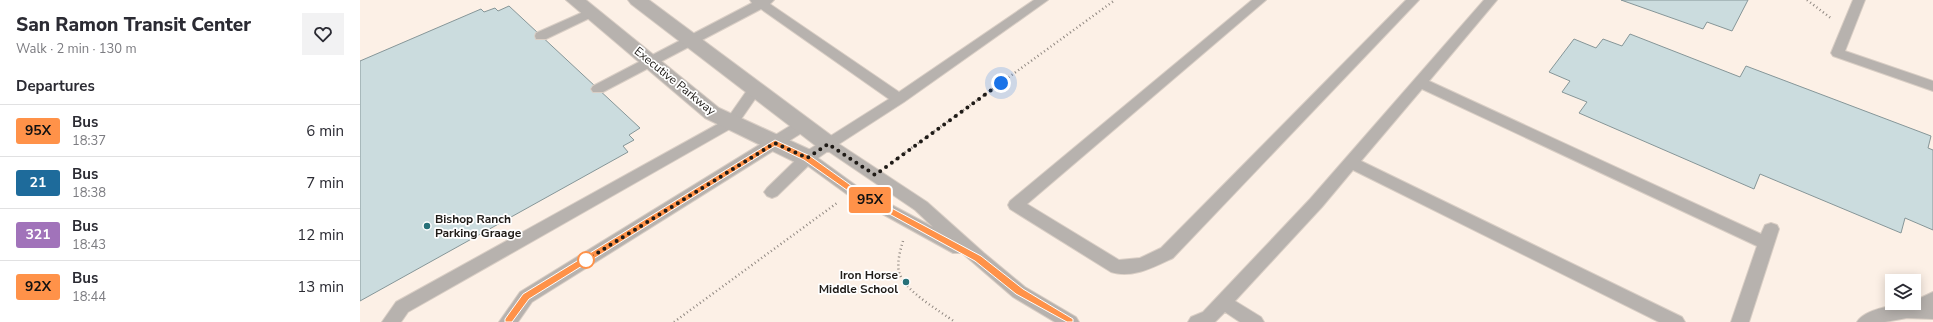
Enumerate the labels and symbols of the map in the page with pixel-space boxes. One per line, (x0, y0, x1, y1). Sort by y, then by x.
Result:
street label: Executive Parkway (631, 43, 720, 119)
your location (991, 73, 1011, 93)
line badge: 95X (847, 187, 893, 213)
place label: Bishop Ranch Parking Graage (435, 211, 522, 241)
marker: Bishop Ranch Parking Graage (422, 221, 432, 231)
unlabelled marker (577, 251, 595, 269)
place label: Iron Horse Middle School (819, 267, 898, 297)
marker: Iron Horse Middle School (901, 277, 911, 287)

